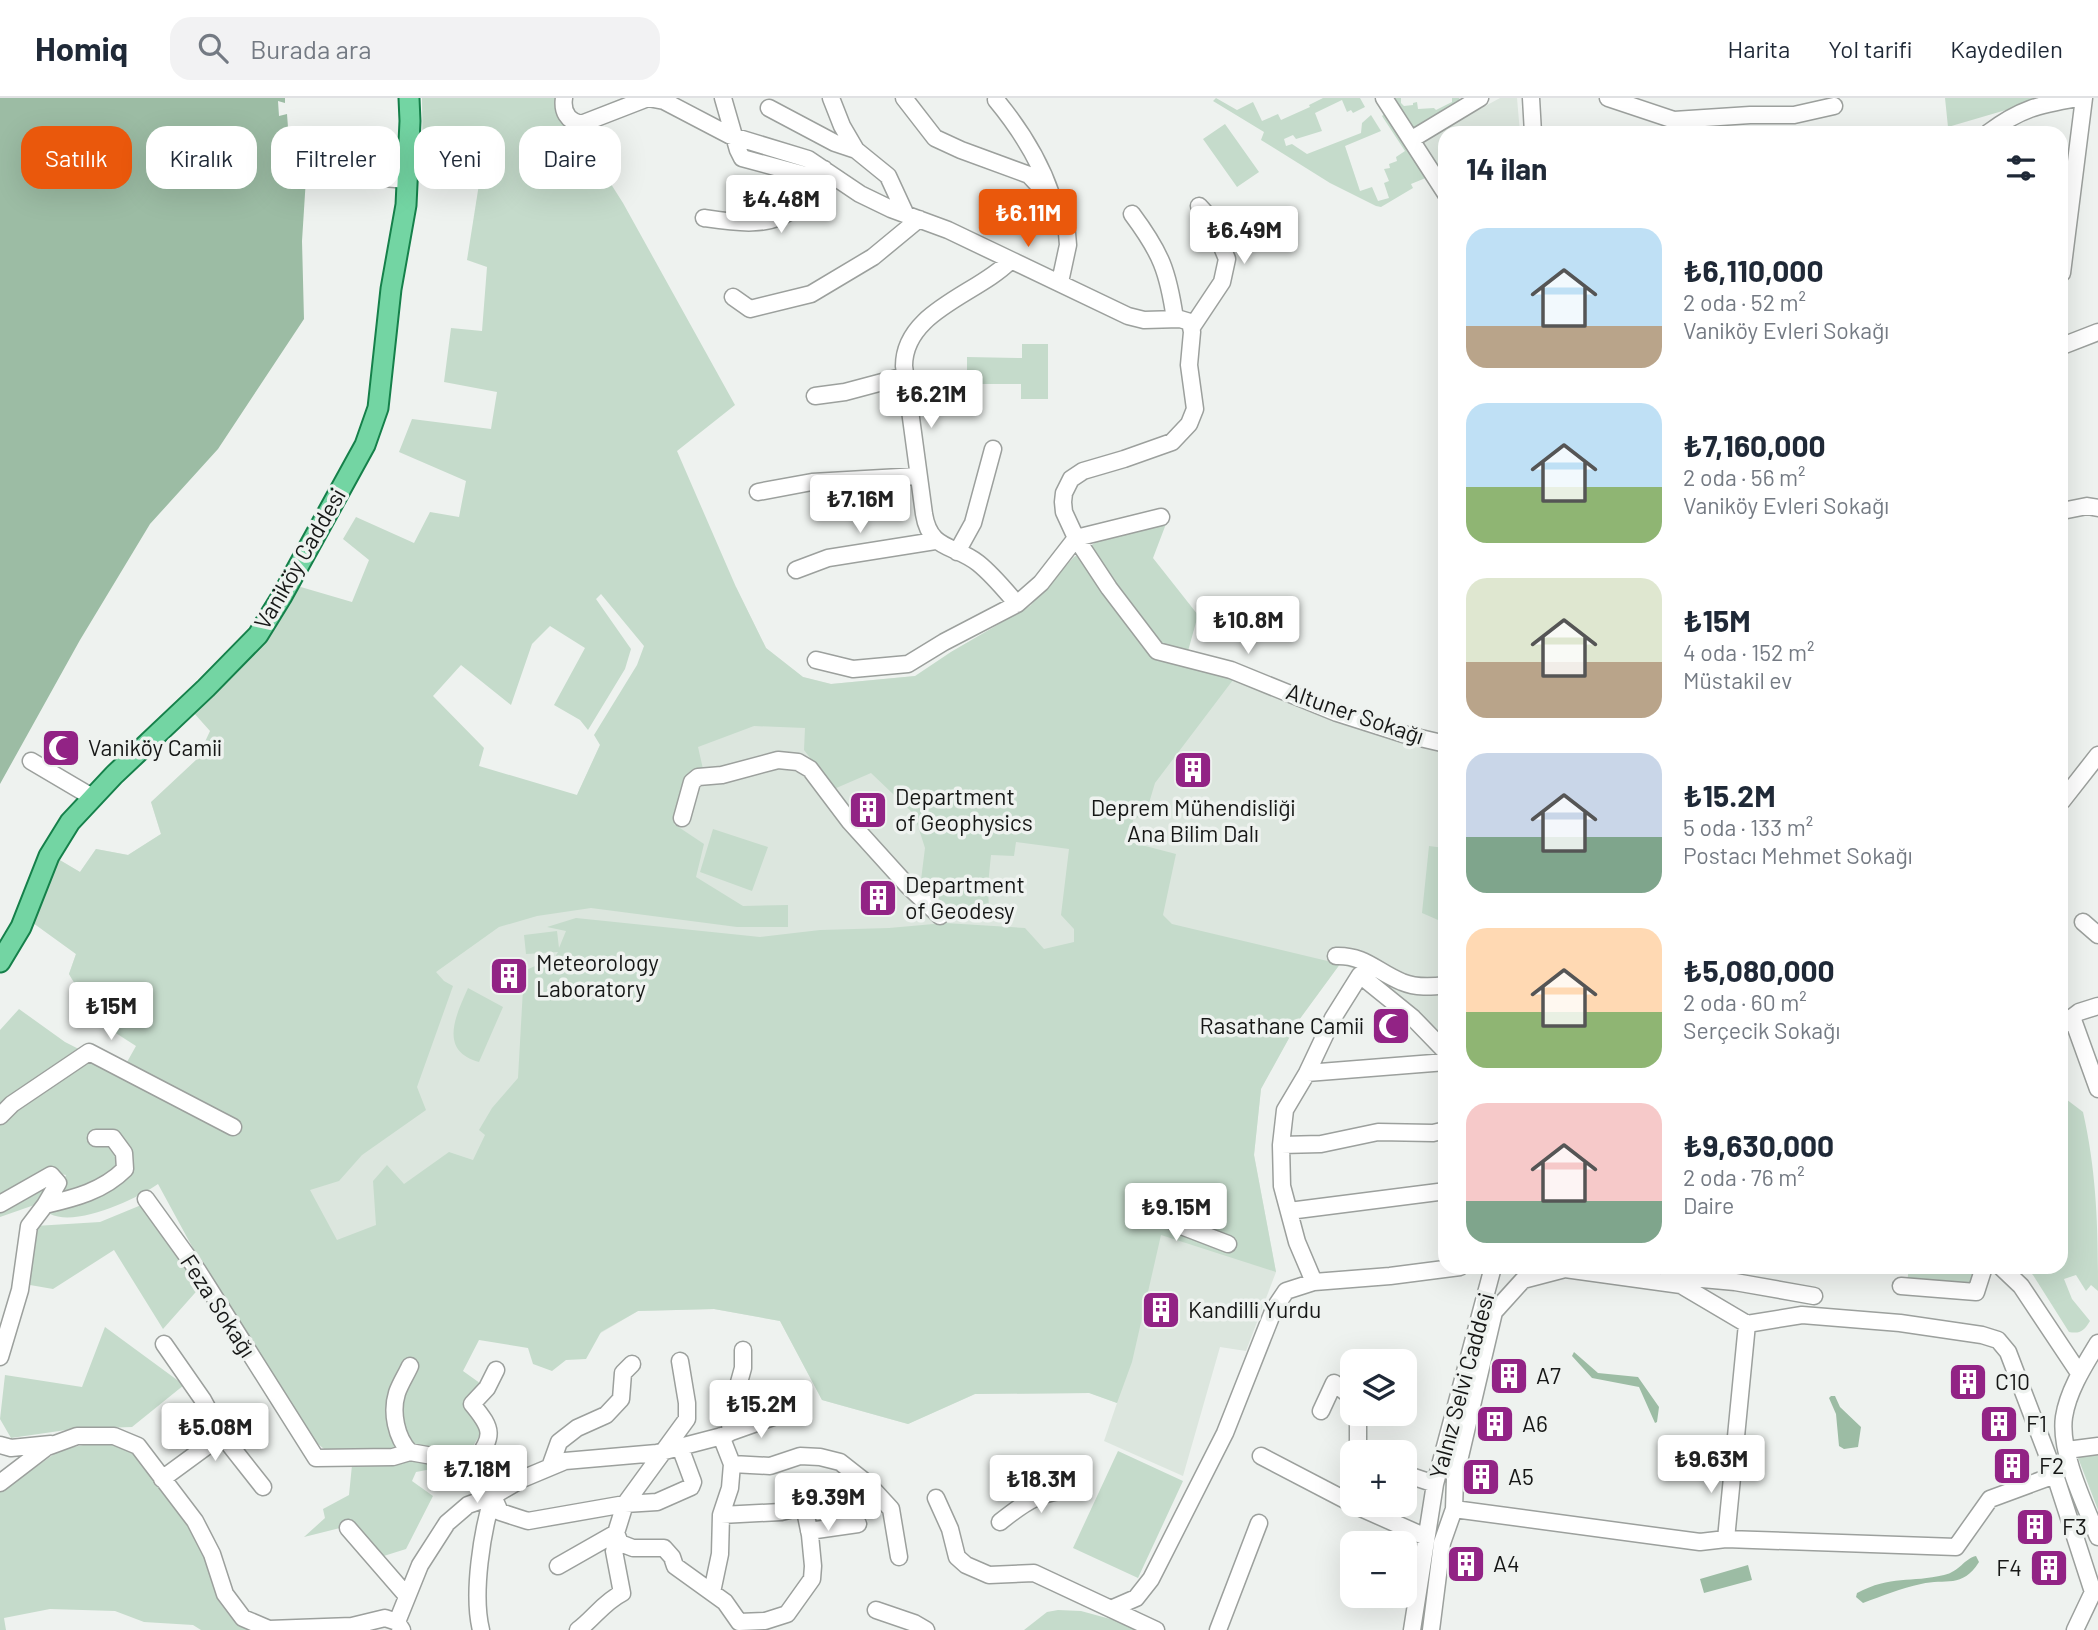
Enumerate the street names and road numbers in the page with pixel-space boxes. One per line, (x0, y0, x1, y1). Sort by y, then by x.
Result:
street label: Vaniköy Caddesi (247, 483, 351, 634)
street label: Altuner Sokağı (1283, 676, 1428, 750)
street label: Feza Sokağı (175, 1249, 263, 1362)
street label: Yalnız Selvi Caddesi (1423, 1290, 1499, 1482)

